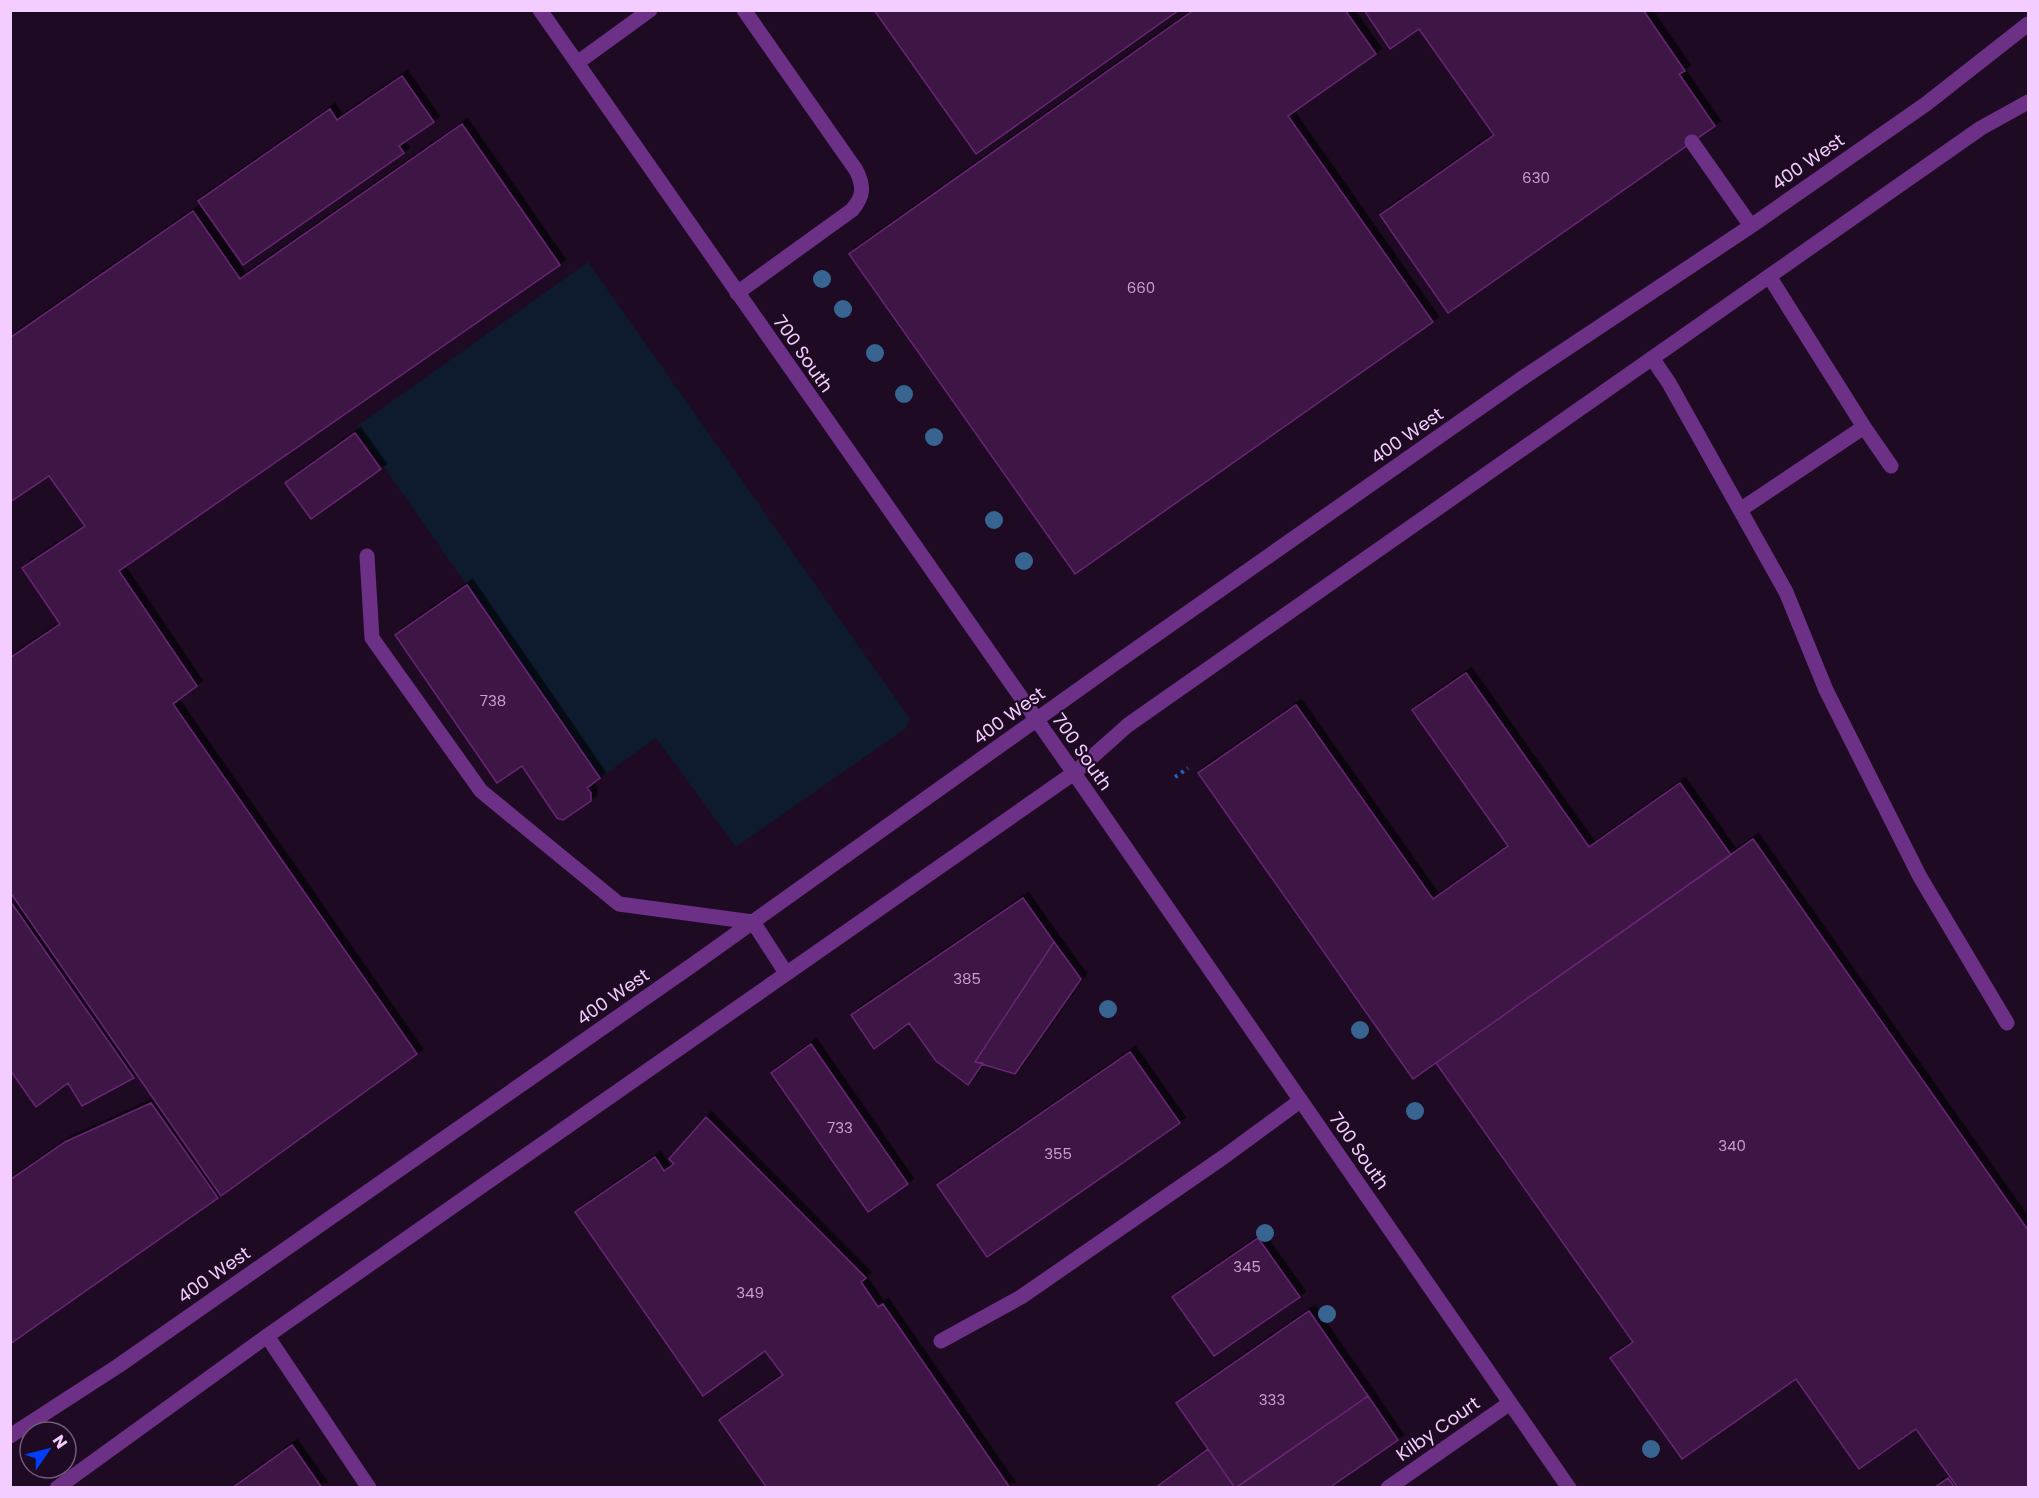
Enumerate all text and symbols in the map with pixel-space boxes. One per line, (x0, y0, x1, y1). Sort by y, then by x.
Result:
street label: 400 West (1766, 127, 1849, 196)
house number: 630 (1522, 167, 1550, 188)
house number: 660 (1127, 277, 1155, 298)
street label: 700 South (768, 310, 839, 397)
street label: 400 West (1365, 401, 1448, 470)
street label: 400 West (968, 681, 1050, 750)
house number: 738 (480, 690, 506, 711)
street label: 700 South (1047, 708, 1118, 795)
street label: 400 West (571, 962, 654, 1031)
house number: 385 (953, 968, 981, 989)
street label: 700 South (1324, 1107, 1395, 1194)
house number: 733 (827, 1117, 853, 1138)
house number: 340 (1718, 1135, 1746, 1156)
house number: 355 (1044, 1143, 1072, 1164)
street label: 400 West (172, 1240, 255, 1309)
house number: 345 (1233, 1256, 1261, 1277)
house number: 349 (736, 1282, 764, 1303)
house number: 333 (1259, 1389, 1285, 1410)
street label: Kilby Court (1391, 1391, 1485, 1467)
north arrow (18, 1420, 78, 1480)
text: N (47, 1430, 73, 1453)

